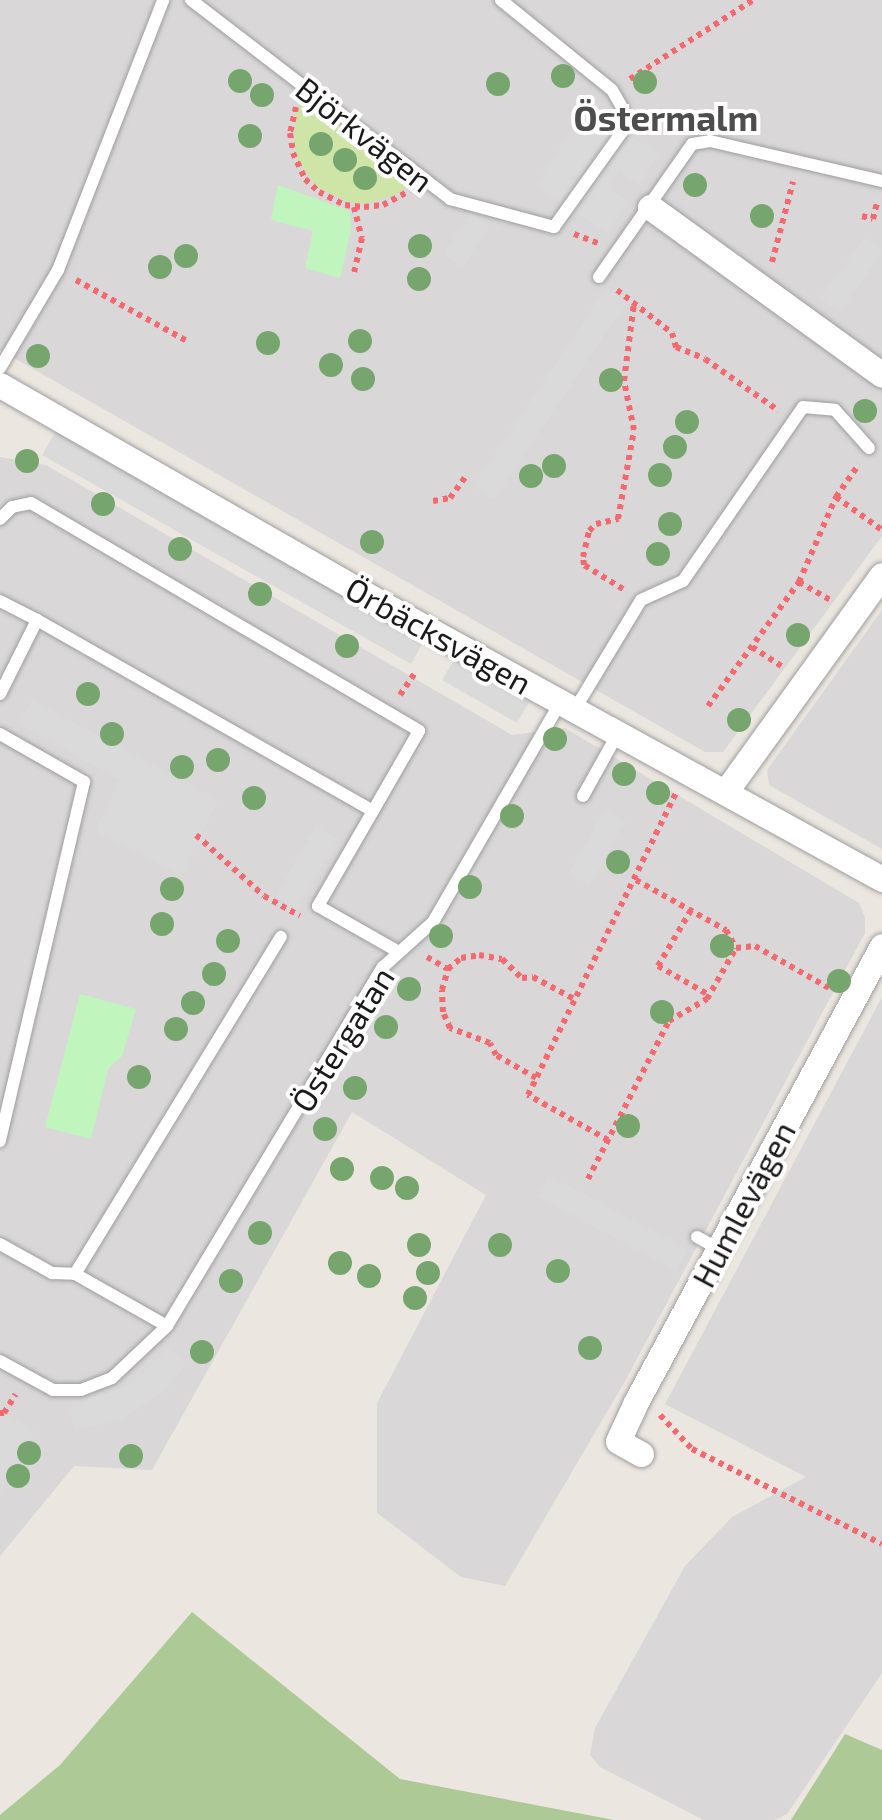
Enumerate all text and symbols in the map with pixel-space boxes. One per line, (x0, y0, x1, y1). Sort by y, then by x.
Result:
street label: Björkvägen (289, 69, 441, 199)
district label: Östermalm (574, 96, 758, 138)
street label: Örbäcksvägen (340, 568, 538, 702)
street label: Östergatan (282, 960, 402, 1118)
street label: Humlevägen (683, 1115, 803, 1293)

